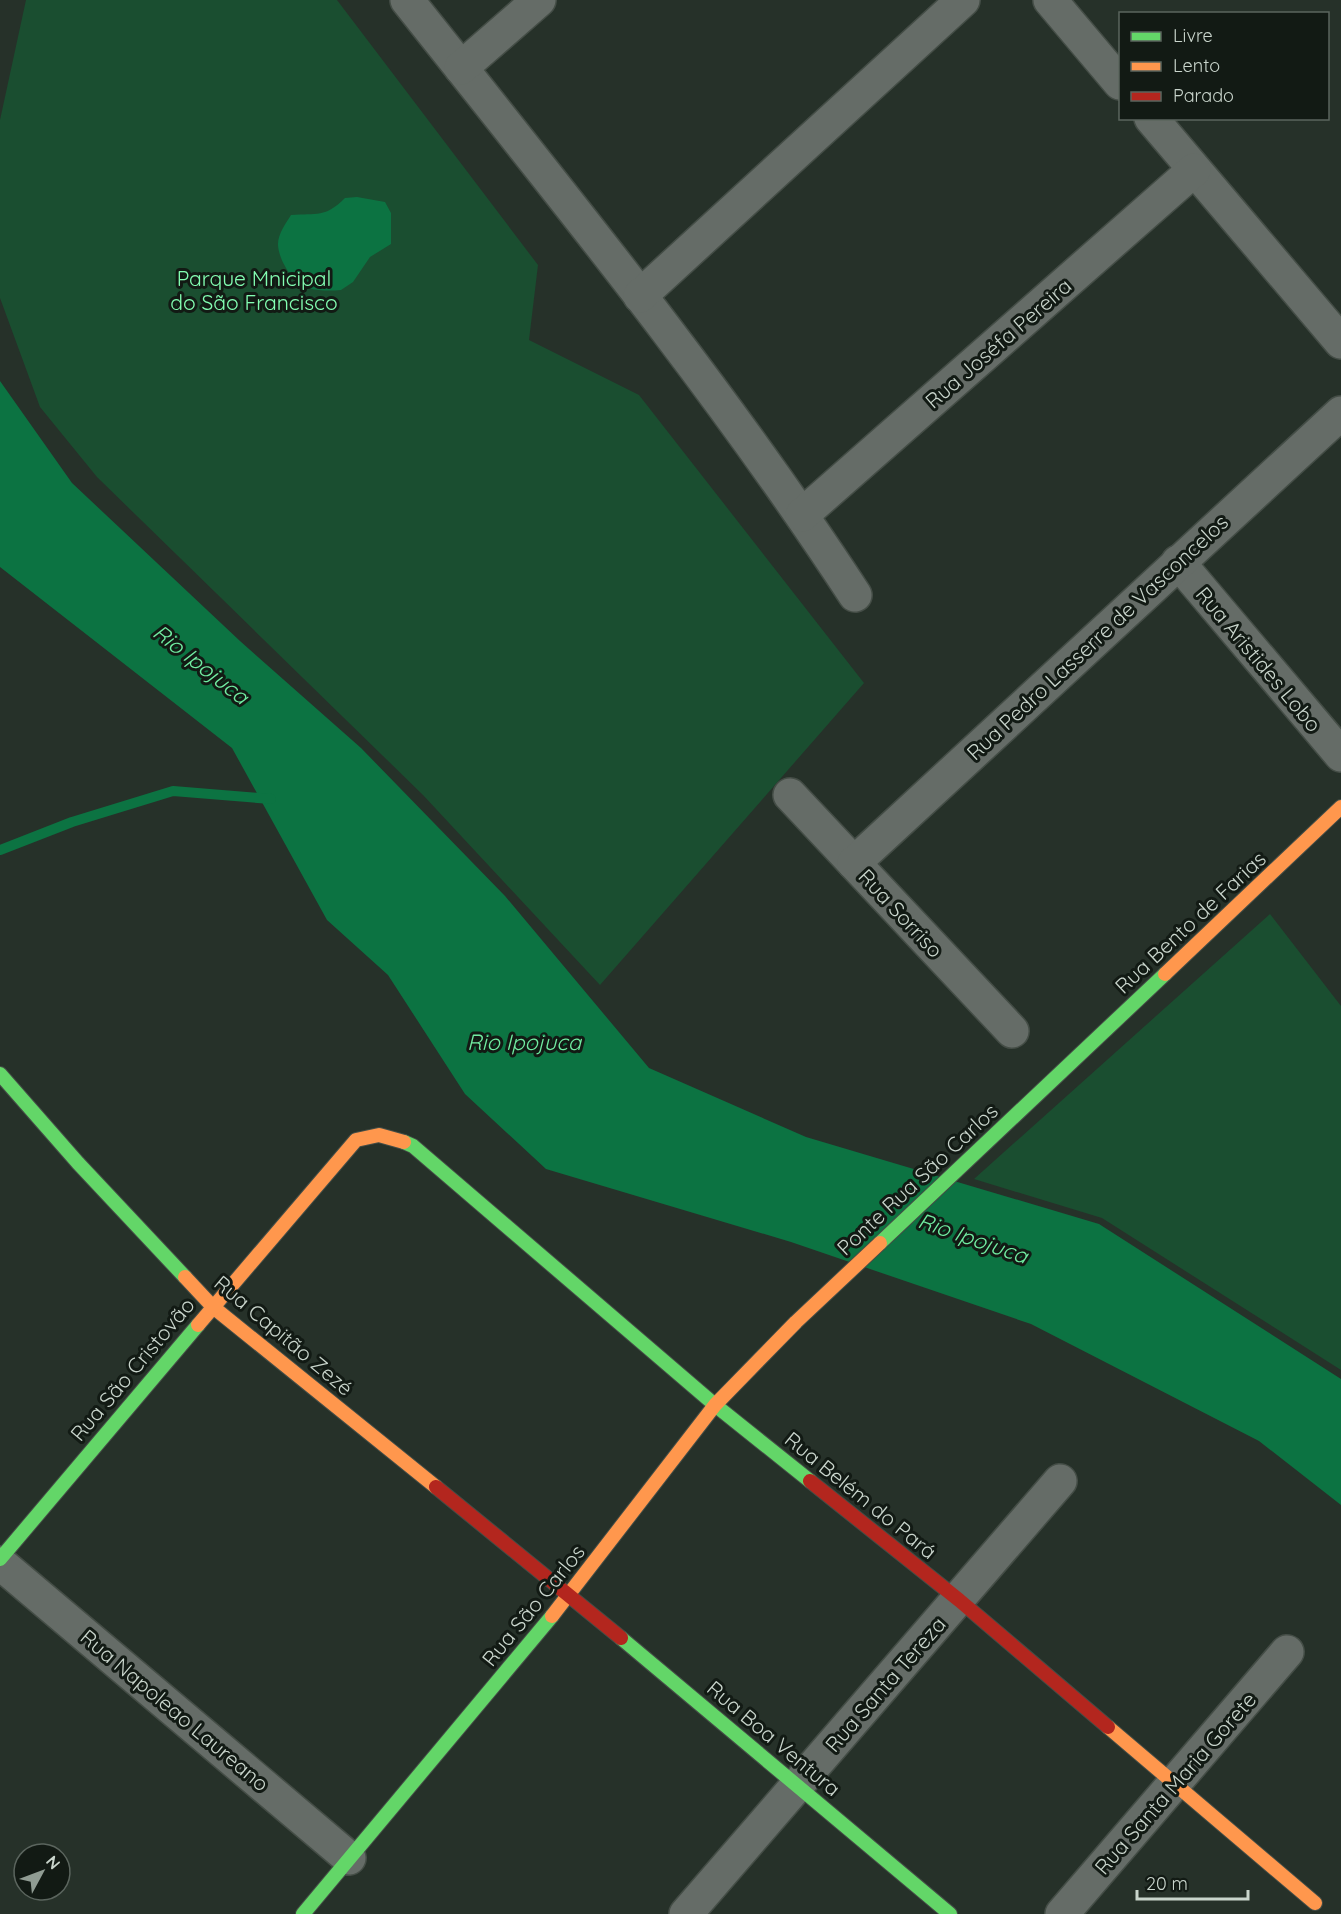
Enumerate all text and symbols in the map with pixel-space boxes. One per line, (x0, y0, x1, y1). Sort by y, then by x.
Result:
legend (1119, 12, 1329, 120)
text: Livre (1173, 24, 1213, 47)
text: Lento (1173, 54, 1220, 77)
text: Parado (1173, 84, 1234, 107)
park label: Parque Mnicipal do São Francisco (170, 265, 338, 315)
street label: Rua Joséfa Pereira (920, 272, 1076, 414)
street label: Rua Pedro Lasserre de Vasconcelos (961, 509, 1233, 765)
street label: Rua Aristides Lobo (1191, 581, 1327, 737)
water label: Rio Ipojuca (147, 618, 256, 711)
street label: Rua Bento de Farias (1109, 845, 1271, 999)
street label: Rua Sorriso (853, 863, 949, 963)
water label: Rio Ipojuca (467, 1028, 583, 1056)
street label: Ponte Rua São Carlos (831, 1098, 1003, 1260)
water label: Rio Ipojuca (915, 1206, 1033, 1270)
street label: Rua Capitão Zezé (209, 1269, 359, 1401)
street label: Rua São Cristovão (64, 1292, 200, 1446)
street label: Rua Belém do Pará (780, 1426, 942, 1564)
street label: Rua São Carlos (476, 1539, 590, 1671)
street label: Rua Santa Tereza (819, 1611, 951, 1757)
street label: Rua Napoleao Laureano (75, 1623, 275, 1797)
street label: Rua Boa Ventura (702, 1675, 846, 1801)
street label: Rua Santa Maria Gorete (1089, 1686, 1261, 1880)
north arrow (12, 1842, 72, 1902)
text: N (42, 1851, 65, 1873)
scale bar (1137, 1863, 1248, 1901)
text: 20 m (1146, 1872, 1188, 1895)

